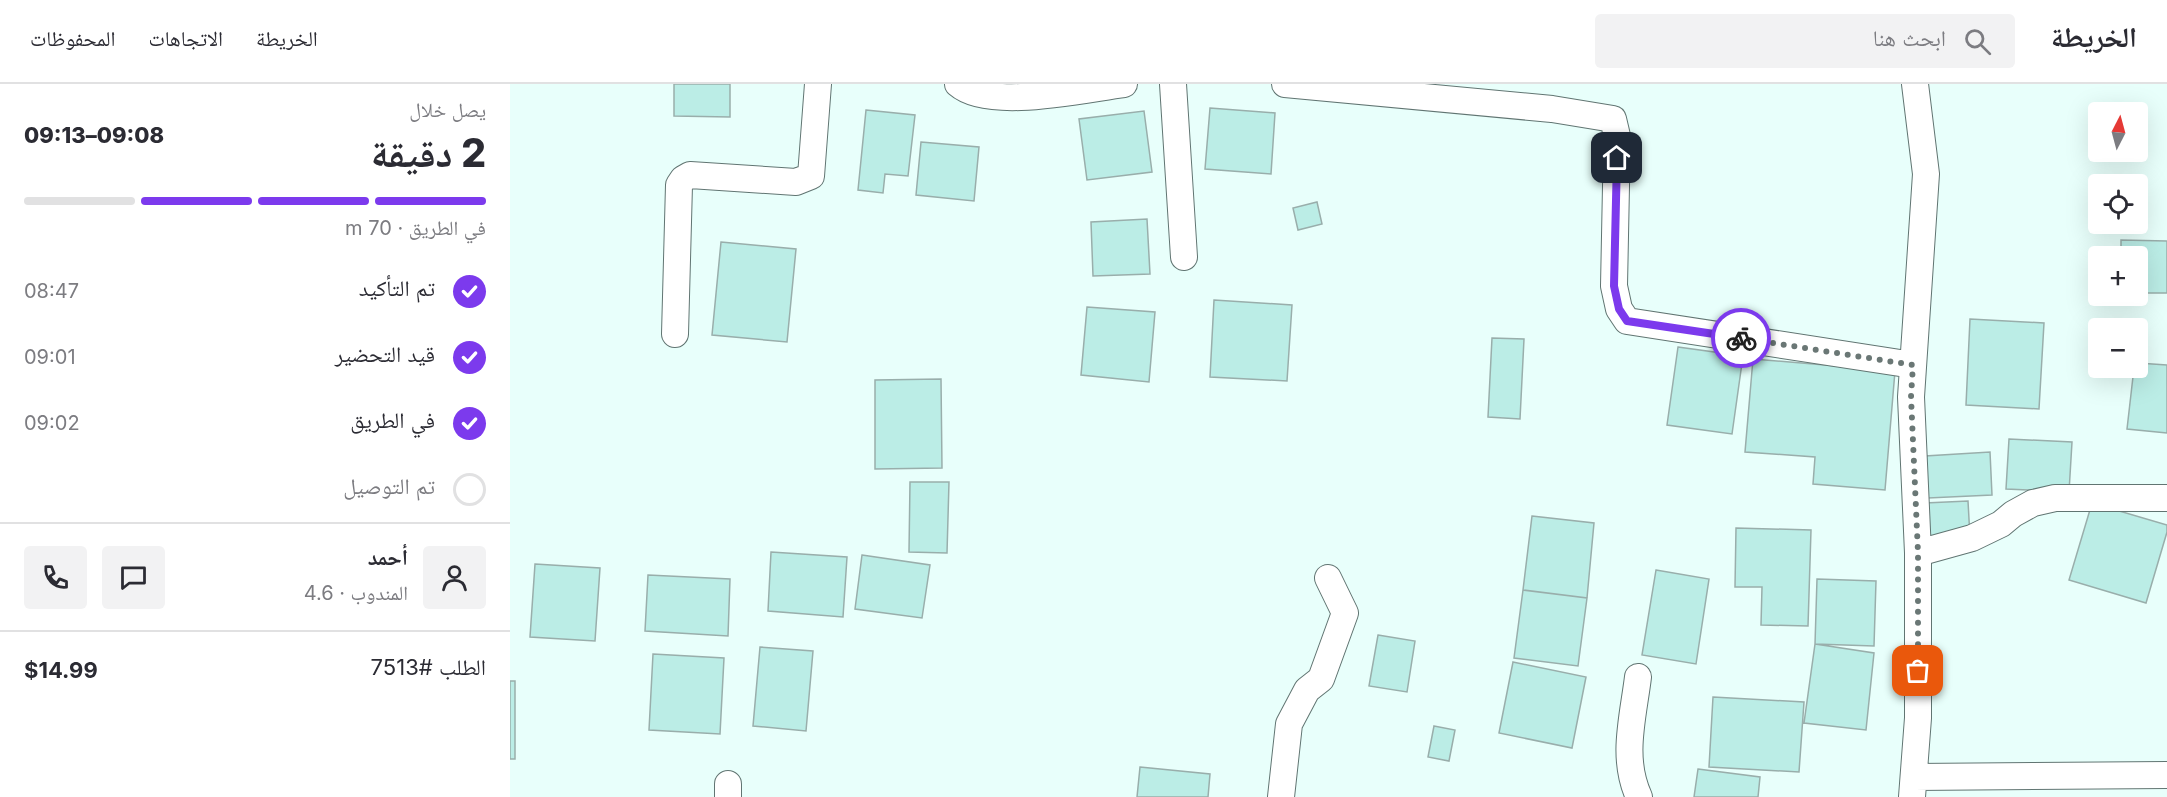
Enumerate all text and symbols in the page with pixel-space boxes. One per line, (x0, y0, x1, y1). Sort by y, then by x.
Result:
search box (1595, 14, 2015, 68)
text: الخريطة (2051, 20, 2137, 54)
text: ابحث هنا (1873, 25, 1946, 51)
icon: search (1961, 25, 1994, 58)
text: المحفوظات (30, 26, 115, 51)
text: الاتجاهات (148, 26, 223, 51)
text: الخريطة (256, 26, 318, 51)
text: يصل خلال (409, 98, 486, 122)
north arrow (2088, 102, 2148, 162)
map controls (2088, 102, 2148, 378)
text: 09:08–09:13 (24, 122, 164, 148)
text: 2 دقيقة (371, 129, 486, 176)
pin (1591, 132, 1642, 183)
icon: home (1600, 141, 1633, 174)
button: locate (2088, 174, 2148, 234)
text: في الطريق · 70 m (345, 216, 486, 240)
button: + (2088, 246, 2148, 306)
text: تم التأكيد (359, 275, 435, 301)
icon: check (453, 275, 486, 308)
text: 08:47 (24, 279, 79, 303)
courier (1711, 308, 1771, 368)
button: − (2088, 318, 2148, 378)
icon: bike (1725, 322, 1758, 355)
text: قيد التحضير (335, 341, 435, 367)
icon: check (453, 341, 486, 374)
text: 09:01 (24, 345, 76, 369)
text: في الطريق (350, 407, 435, 433)
icon: check (453, 407, 486, 440)
text: 09:02 (24, 411, 80, 435)
text: تم التوصيل (343, 473, 435, 499)
text: أحمد (368, 544, 408, 570)
button: phone (24, 546, 87, 609)
button: chat (102, 546, 165, 609)
button: person (423, 546, 486, 609)
text: المندوب · 4.6 (304, 581, 408, 605)
pin (1892, 645, 1943, 696)
text: الطلب #7513 (371, 654, 486, 680)
icon: bag (1901, 654, 1934, 687)
text: $14.99 (24, 657, 98, 683)

